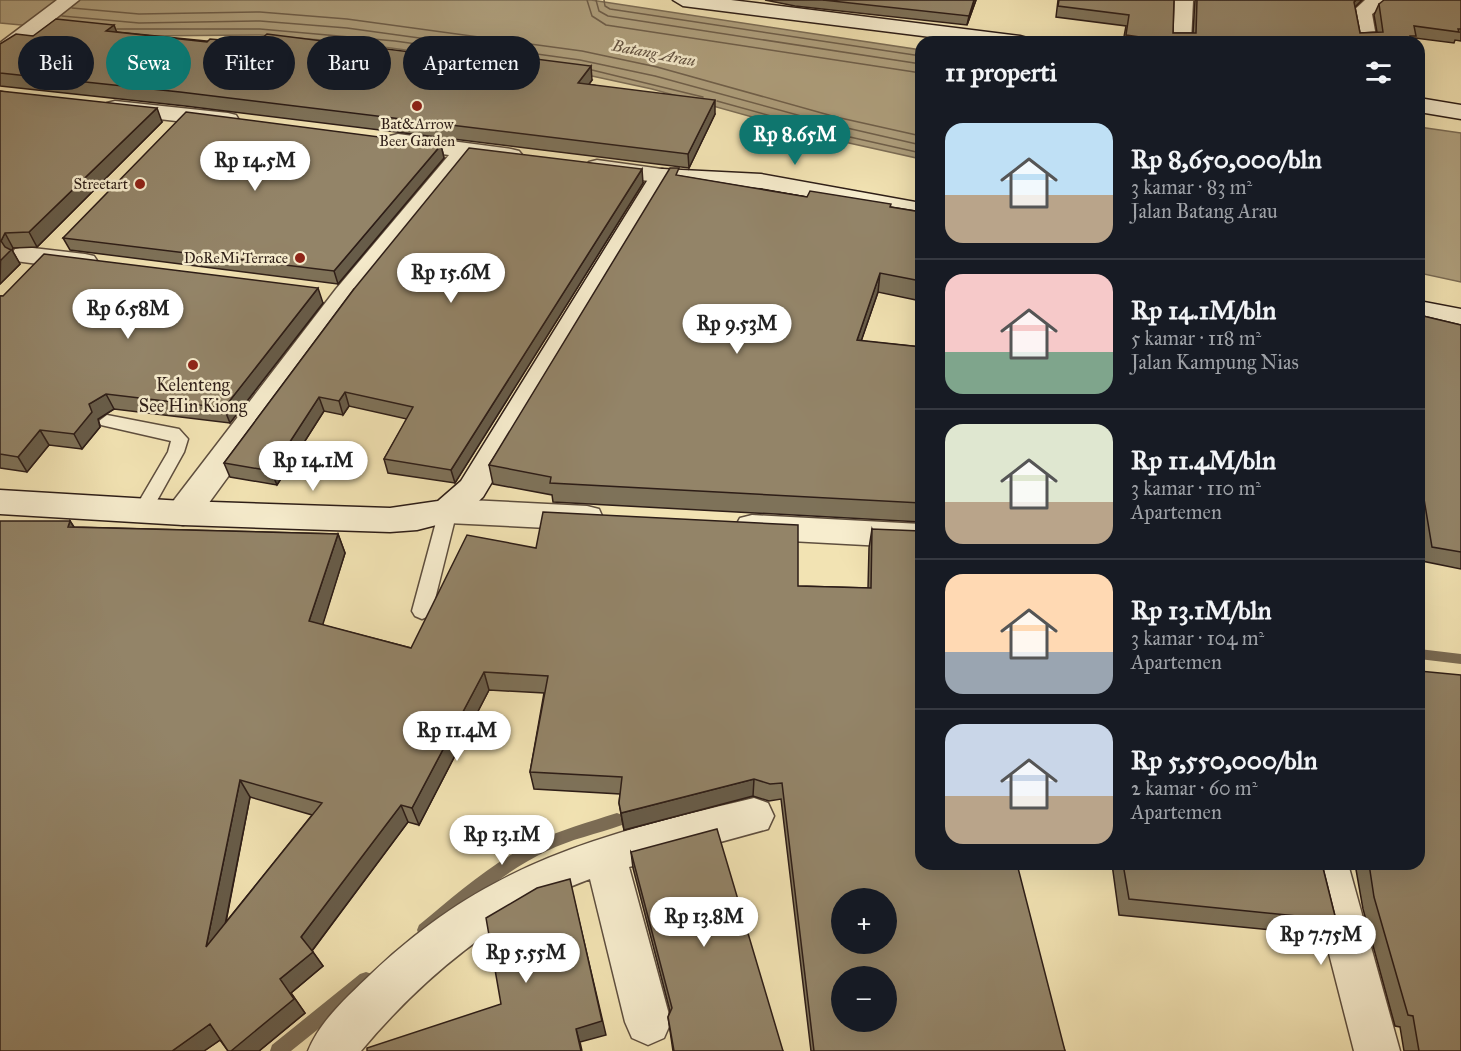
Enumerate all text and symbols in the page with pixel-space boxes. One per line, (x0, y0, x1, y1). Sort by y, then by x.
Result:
water label: Batang Arau (610, 35, 697, 70)
chip: Beli (18, 36, 94, 90)
chip: Sewa (106, 36, 191, 90)
chip: Filter (203, 36, 295, 90)
chip: Baru (307, 36, 391, 90)
chip: Apartemen (403, 36, 540, 90)
text: 11 properti (945, 56, 1057, 88)
icon: filters (1362, 56, 1395, 89)
marker: Bat&Arrow Beer Garden (410, 99, 424, 113)
place label: Bat&Arrow Beer Garden (379, 115, 455, 150)
pin: Rp 8.65M (733, 115, 857, 166)
text: Rp 8.65M (753, 122, 837, 146)
pin: Rp 14.5M (193, 141, 317, 192)
text: Rp 8,650,000/bln (1131, 143, 1322, 175)
icon: home (993, 147, 1065, 219)
text: Rp 14.5M (214, 148, 296, 172)
place label: Streetart (73, 175, 129, 193)
text: 3 kamar · 83 m² (1131, 175, 1252, 199)
marker: Streetart (133, 177, 147, 191)
text: Jalan Batang Arau (1131, 199, 1278, 223)
place label: DoReMi Terrace (184, 249, 288, 267)
marker: DoReMi Terrace (293, 251, 307, 265)
pin: Rp 15.6M (389, 253, 513, 304)
text: Rp 15.6M (411, 260, 491, 284)
pin: Rp 6.58M (66, 289, 190, 340)
text: Rp 14.1M/bln (1131, 294, 1276, 326)
text: Rp 6.58M (86, 296, 170, 320)
icon: home (993, 298, 1065, 370)
pin: Rp 9.53M (675, 304, 799, 355)
text: Rp 9.53M (697, 311, 777, 335)
text: 5 kamar · 118 m² (1131, 326, 1261, 350)
text: Jalan Kampung Nias (1131, 350, 1299, 374)
marker: Kelenteng See Hin Kiong (186, 358, 200, 372)
place label: Kelenteng See Hin Kiong (139, 374, 248, 418)
pin: Rp 14.1M (251, 441, 375, 492)
text: Rp 11.4M/bln (1131, 444, 1276, 476)
text: Rp 14.1M (273, 448, 353, 472)
icon: home (993, 448, 1065, 520)
text: 3 kamar · 110 m² (1131, 476, 1261, 500)
text: Apartemen (1131, 500, 1222, 524)
text: Rp 13.1M/bln (1131, 594, 1272, 626)
icon: home (993, 598, 1065, 670)
text: 3 kamar · 104 m² (1131, 626, 1264, 650)
text: Apartemen (1131, 650, 1222, 674)
pin: Rp 11.4M (395, 711, 519, 762)
text: Rp 11.4M (417, 718, 497, 742)
text: Rp 5,550,000/bln (1131, 744, 1318, 776)
icon: home (993, 748, 1065, 820)
text: 2 kamar · 60 m² (1131, 776, 1257, 800)
text: Apartemen (1131, 800, 1222, 824)
pin: Rp 13.1M (440, 815, 564, 866)
text: Rp 13.1M (464, 822, 540, 846)
map controls (831, 888, 897, 1032)
button: + (831, 888, 897, 954)
pin: Rp 13.8M (642, 897, 766, 948)
text: Rp 13.8M (664, 904, 744, 928)
pin: Rp 7.75M (1259, 915, 1383, 966)
text: Rp 7.75M (1280, 922, 1362, 946)
pin: Rp 5.55M (464, 933, 588, 984)
text: Rp 5.55M (486, 940, 566, 964)
button: − (831, 966, 897, 1032)

